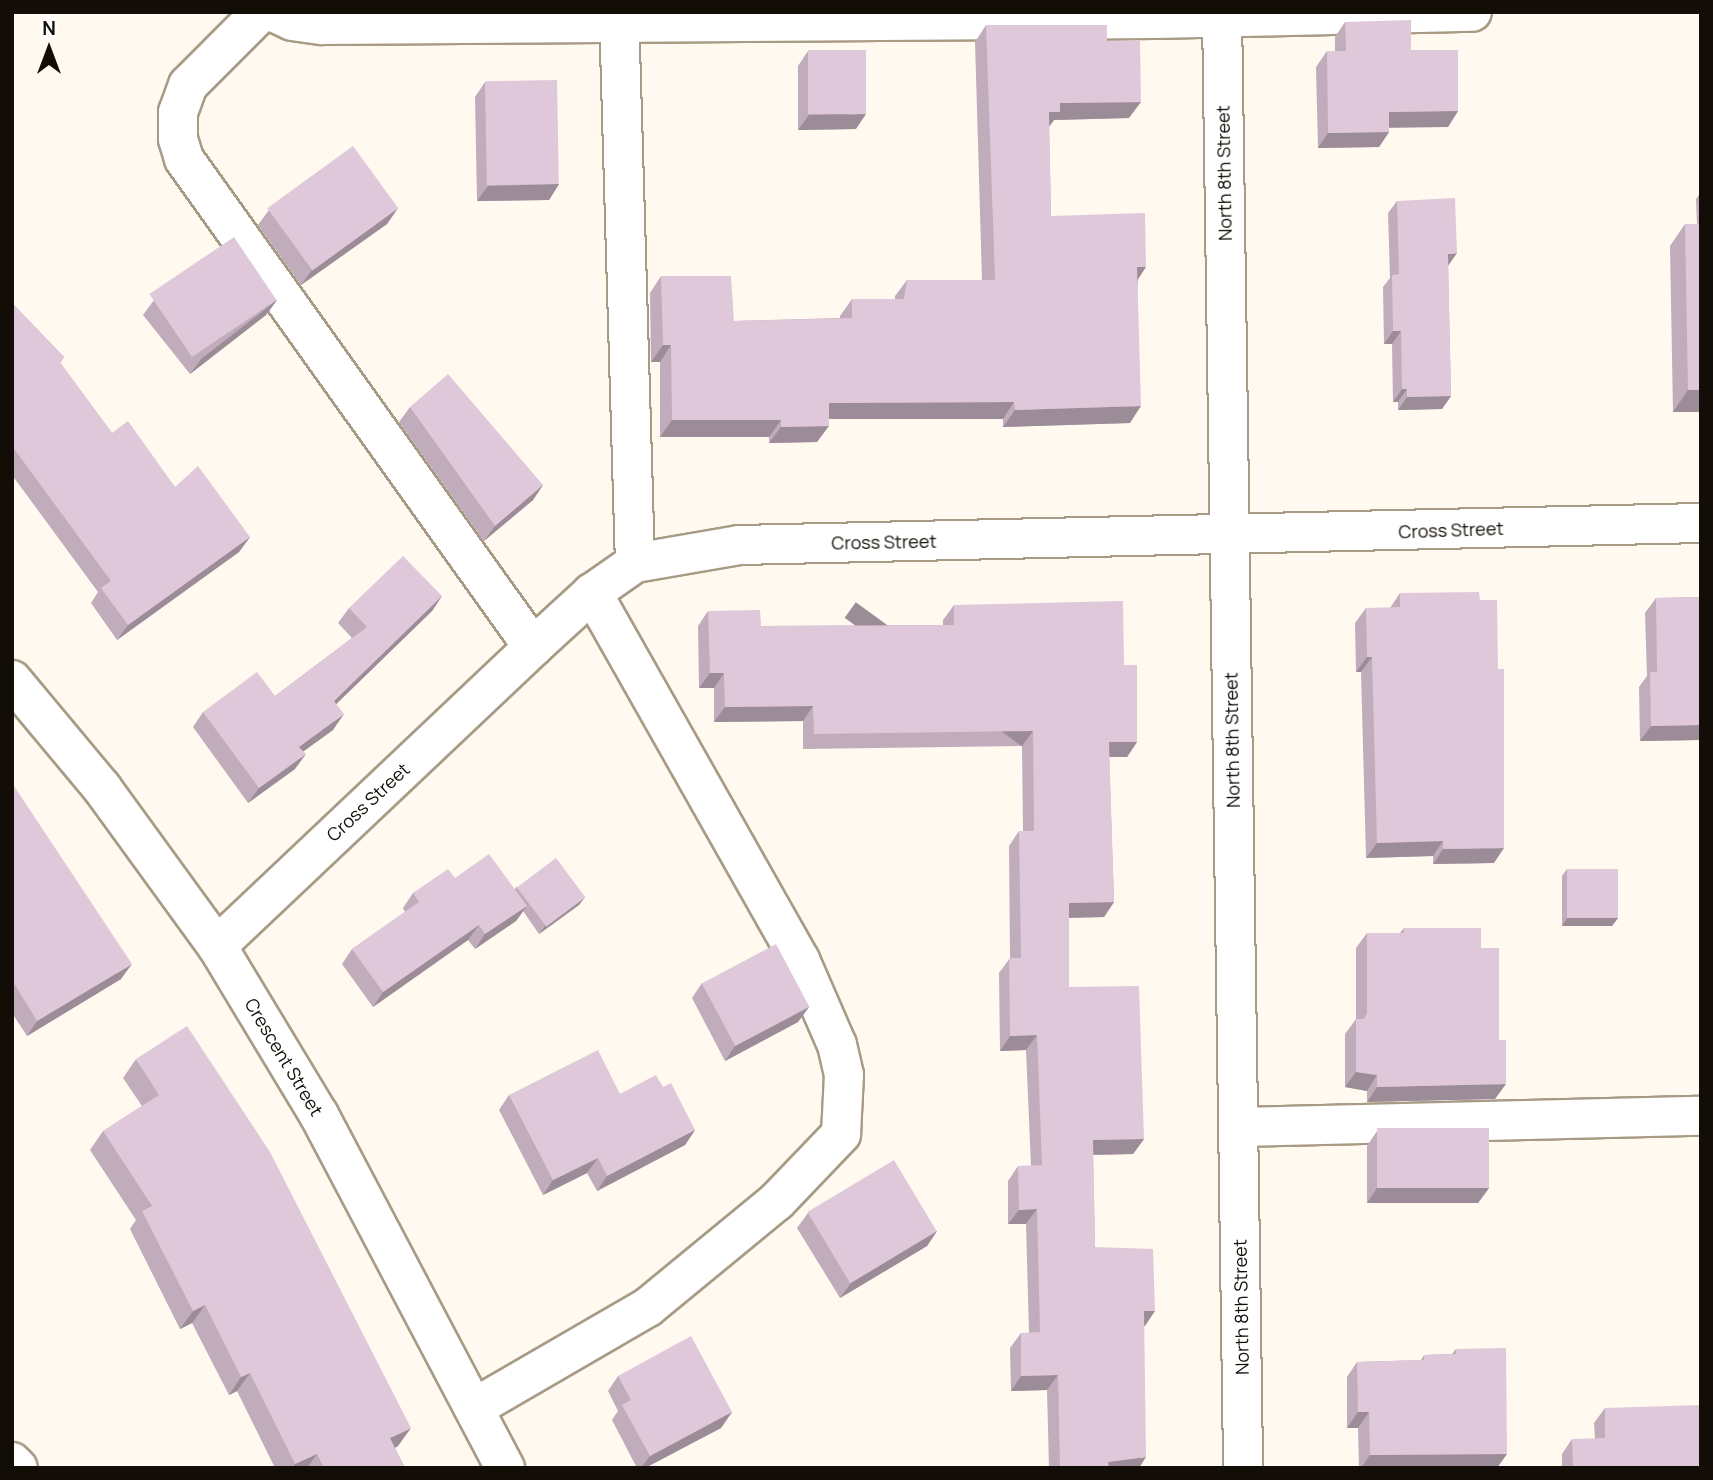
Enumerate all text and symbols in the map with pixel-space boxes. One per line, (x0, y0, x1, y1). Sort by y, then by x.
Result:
north arrow (14, 14, 84, 84)
text: N (42, 15, 56, 41)
street label: North 8th Street (1212, 105, 1236, 241)
street label: Cross Street (1398, 517, 1504, 543)
street label: Cross Street (831, 530, 937, 554)
street label: North 8th Street (1220, 672, 1244, 808)
street label: Cross Street (322, 758, 414, 846)
street label: Crescent Street (240, 994, 328, 1120)
street label: North 8th Street (1229, 1239, 1253, 1375)

